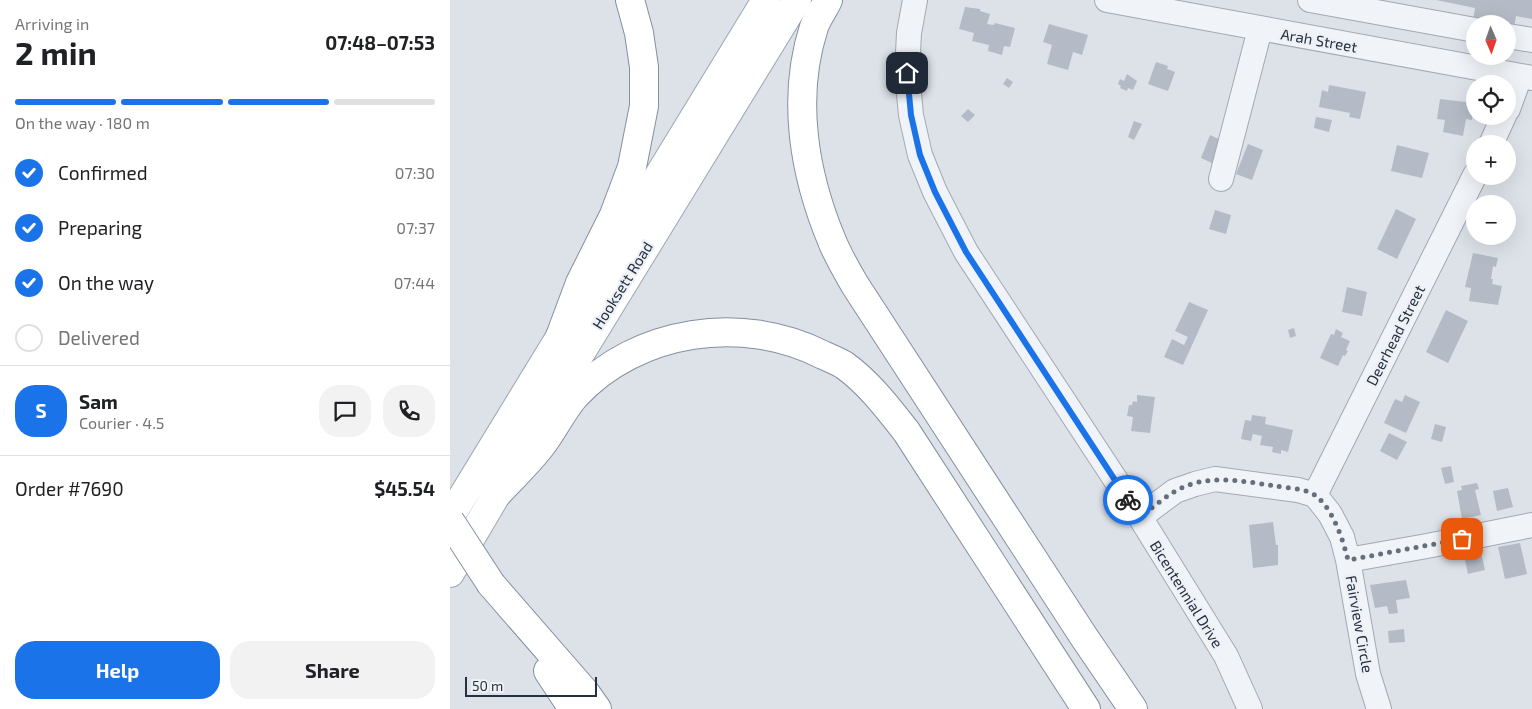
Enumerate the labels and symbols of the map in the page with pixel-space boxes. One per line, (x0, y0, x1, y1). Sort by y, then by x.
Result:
north arrow (1466, 15, 1516, 65)
street label: Arah Street (1279, 24, 1359, 56)
pin (886, 52, 928, 94)
street label: Hooksett Road (588, 238, 656, 332)
street label: Deerhead Street (1362, 281, 1428, 388)
courier (1103, 475, 1153, 525)
pin (1441, 518, 1483, 560)
street label: Bicentennial Drive (1147, 537, 1227, 651)
street label: Fairview Circle (1343, 574, 1377, 674)
scale bar (465, 674, 598, 697)

